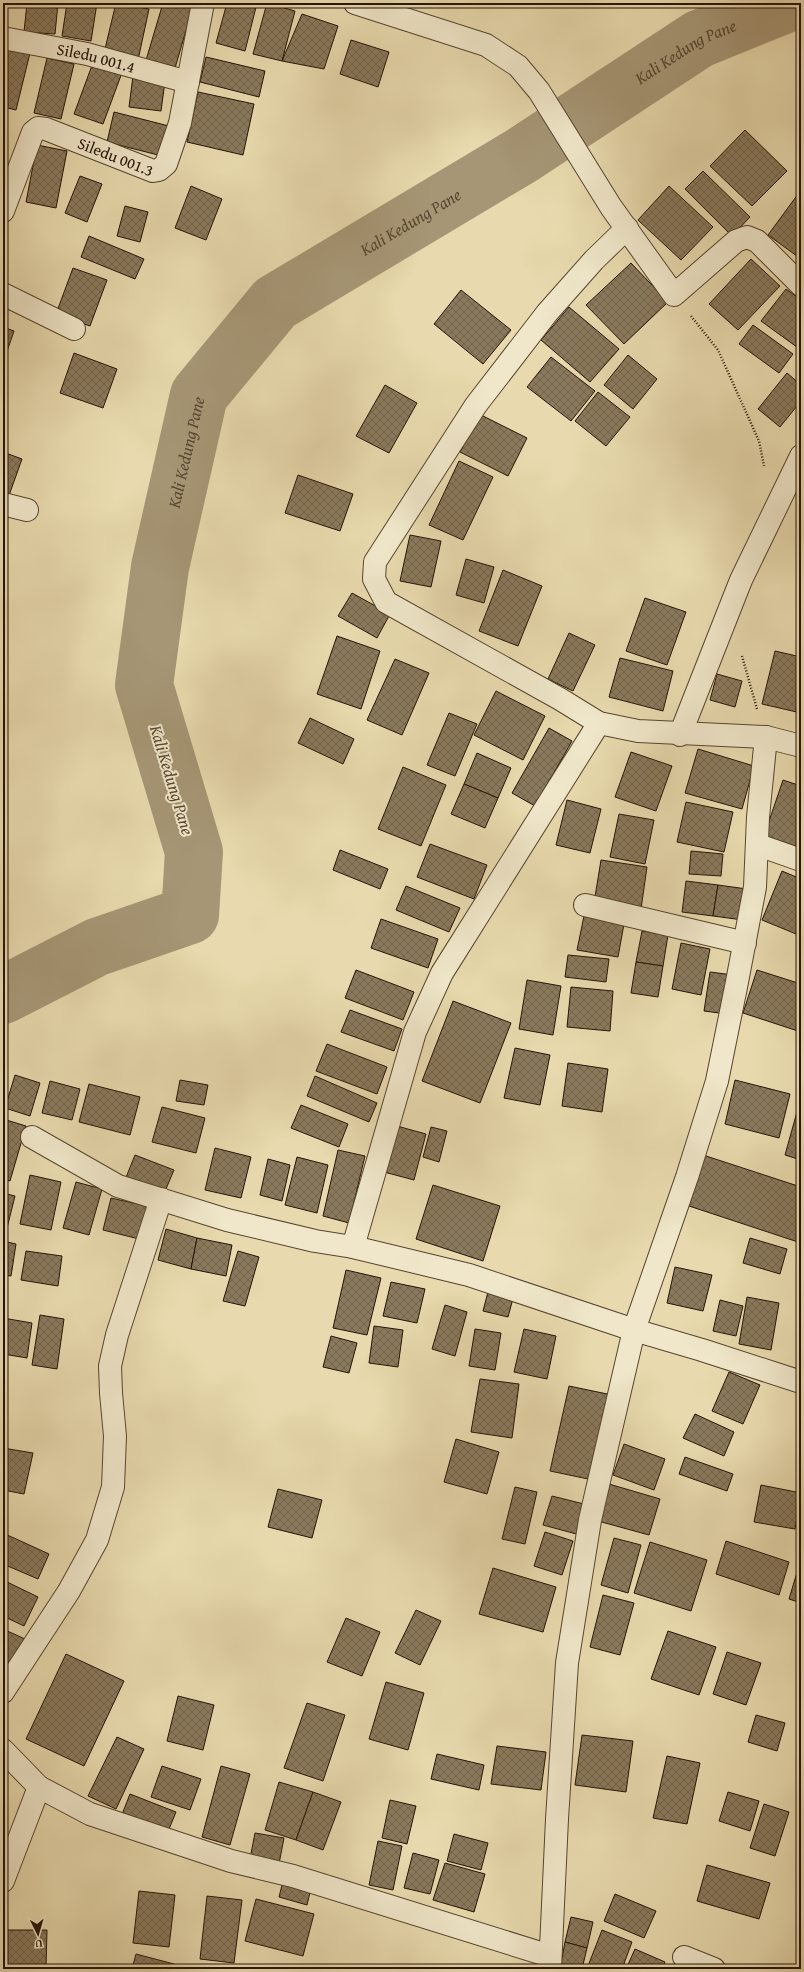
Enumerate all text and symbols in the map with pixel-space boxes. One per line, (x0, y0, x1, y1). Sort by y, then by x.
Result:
water label: Kali Kedung Pane (629, 12, 740, 91)
street label: Siledu 001.4 (55, 37, 138, 79)
street label: Siledu 001.3 (74, 131, 157, 182)
water label: Kali Kedung Pane (354, 182, 466, 262)
water label: Kali Kedung Pane (161, 394, 210, 511)
water label: Kali Kedung Pane (144, 721, 201, 838)
north arrow (18, 1914, 58, 1954)
text: U (34, 1936, 43, 1952)

